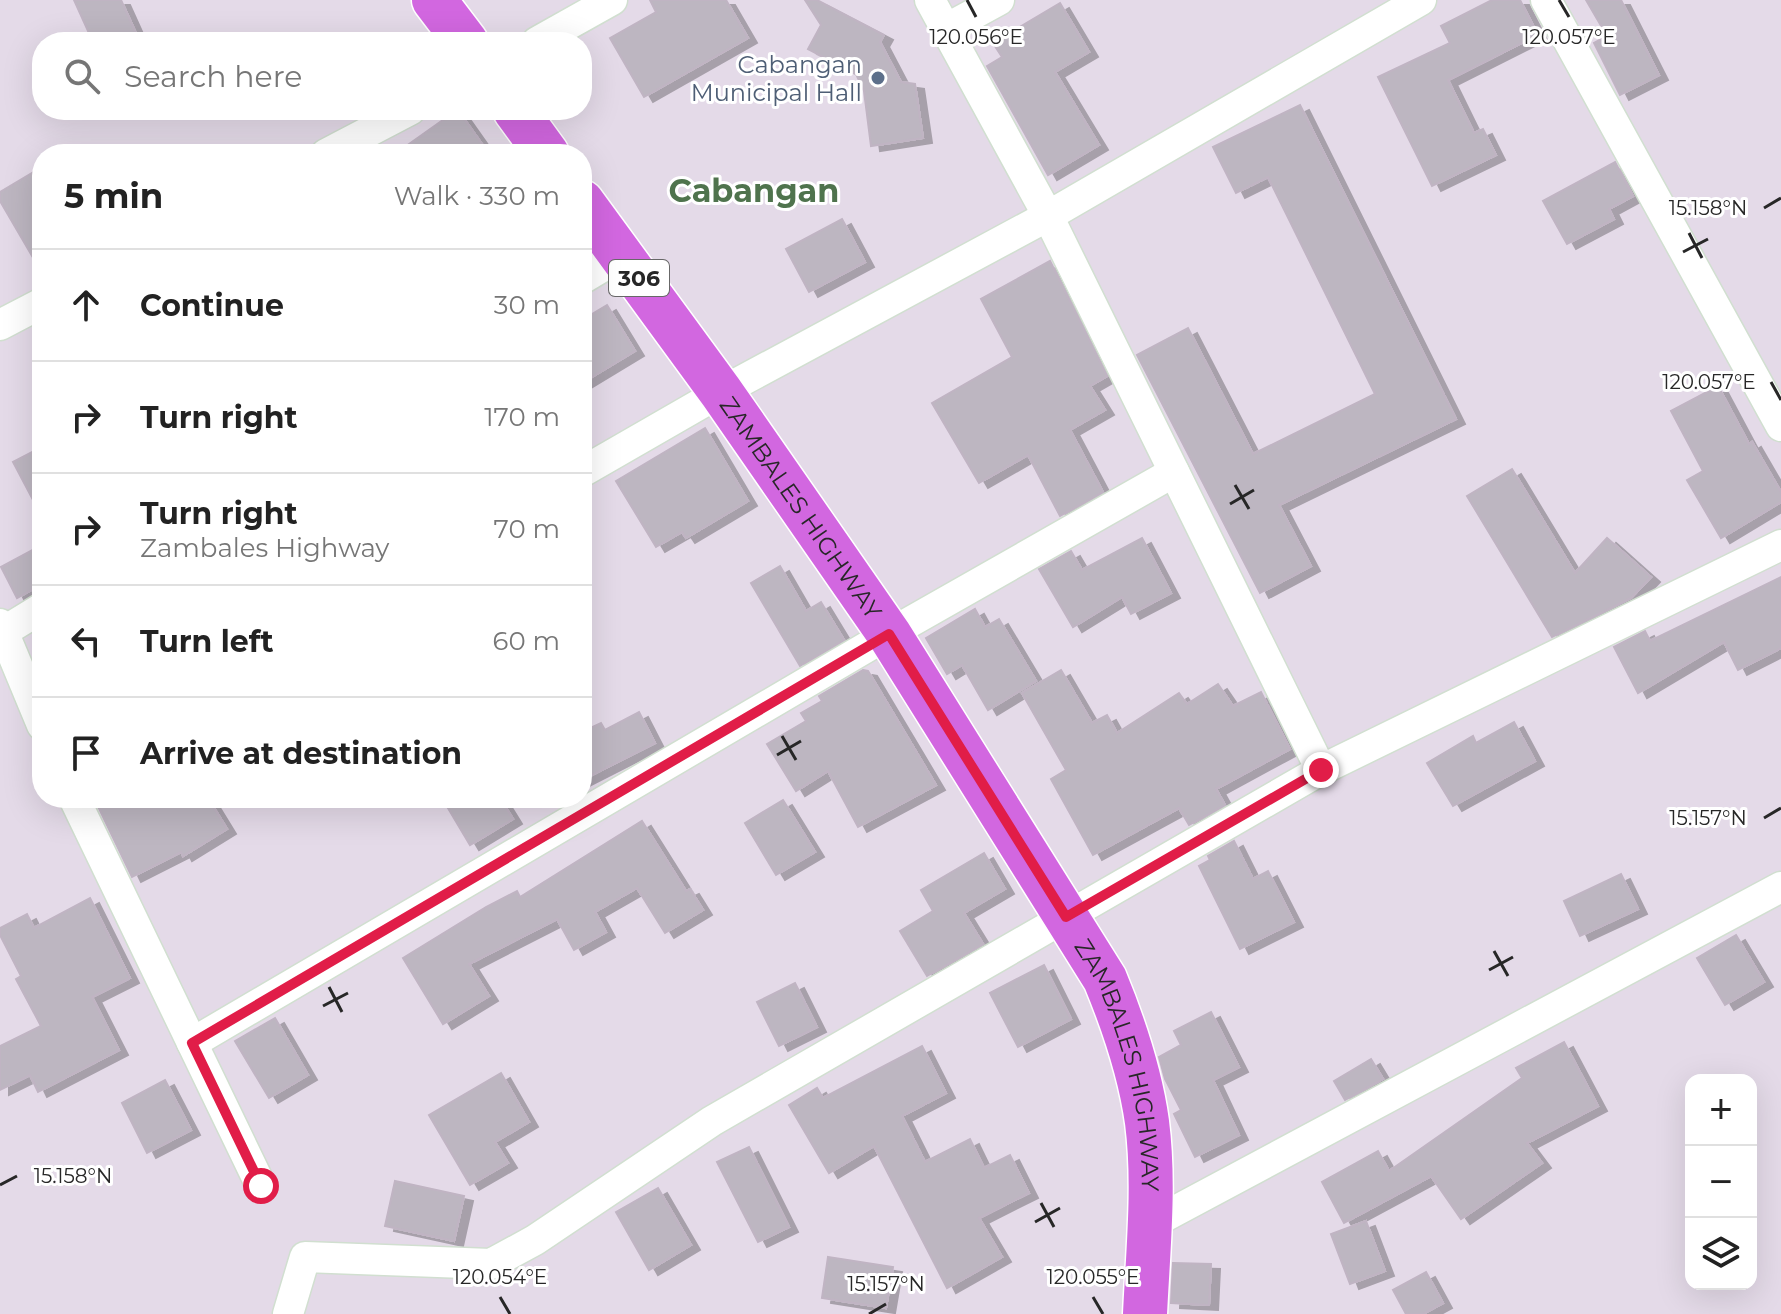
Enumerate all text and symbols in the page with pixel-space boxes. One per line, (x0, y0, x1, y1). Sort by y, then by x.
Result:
text: 120.056°E (929, 25, 1023, 49)
text: 120.057°E (1522, 25, 1616, 49)
search box (32, 32, 592, 120)
place label: Cabangan Municipal Hall (691, 50, 862, 107)
icon: search (60, 54, 104, 98)
text: Search here (124, 58, 302, 95)
marker: Cabangan Municipal Hall (869, 69, 887, 87)
district label: Cabangan (669, 171, 839, 210)
text: 5 min (64, 175, 163, 217)
text: Walk · 330 m (394, 180, 560, 212)
text: 15.158°N (1669, 196, 1747, 220)
road number: 306 (609, 260, 669, 296)
icon: ahead (64, 283, 108, 327)
text: Continue (140, 287, 284, 324)
text: 30 m (494, 289, 560, 321)
text: 120.057°E (1662, 370, 1756, 394)
street label: ZAMBALES HIGHWAY (714, 391, 889, 625)
icon: right (64, 395, 108, 439)
text: Turn right (140, 399, 297, 436)
text: 170 m (484, 401, 560, 433)
text: Turn right (140, 495, 297, 532)
icon: right (64, 507, 108, 551)
text: 70 m (494, 513, 560, 545)
text: Zambales Highway (140, 532, 389, 564)
icon: left (64, 619, 108, 663)
text: Turn left (140, 623, 273, 660)
text: 60 m (493, 625, 560, 657)
icon: arrive (64, 731, 108, 775)
text: Arrive at destination (140, 735, 462, 772)
route end (1303, 752, 1339, 788)
text: 15.157°N (1669, 806, 1747, 830)
street label: ZAMBALES HIGHWAY (1069, 933, 1165, 1192)
map controls (1685, 1074, 1757, 1290)
button: + (1685, 1074, 1757, 1146)
button: − (1685, 1146, 1757, 1218)
text: 15.158°N (34, 1164, 112, 1188)
route start (243, 1168, 279, 1204)
button: layers (1685, 1218, 1757, 1290)
text: 120.054°E (453, 1265, 547, 1289)
text: 120.055°E (1047, 1265, 1139, 1289)
text: 15.157°N (847, 1272, 925, 1296)

